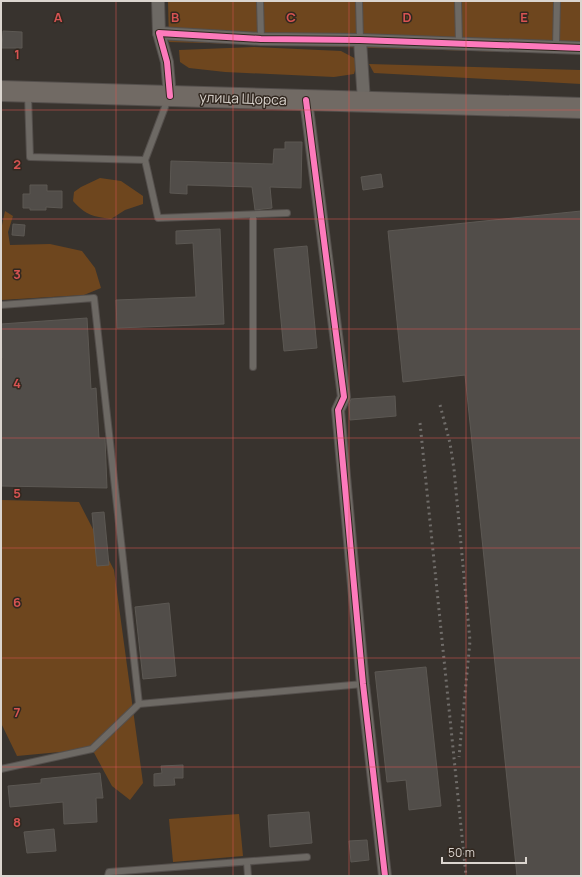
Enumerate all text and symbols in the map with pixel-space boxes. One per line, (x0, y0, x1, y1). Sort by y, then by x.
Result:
text: A (54, 8, 63, 26)
text: B (171, 8, 179, 26)
text: C (286, 8, 296, 26)
text: D (402, 8, 412, 26)
text: E (520, 8, 528, 26)
text: 1 (14, 45, 20, 63)
street label: улица Щорса (199, 87, 287, 109)
text: 2 (13, 155, 21, 173)
text: 3 (13, 265, 21, 283)
text: 4 (13, 374, 21, 392)
text: 5 (13, 484, 21, 502)
text: 6 (13, 593, 21, 611)
text: 7 (14, 703, 21, 721)
text: 8 (13, 813, 21, 831)
scale bar (442, 839, 526, 865)
text: 50 m (448, 844, 475, 861)

